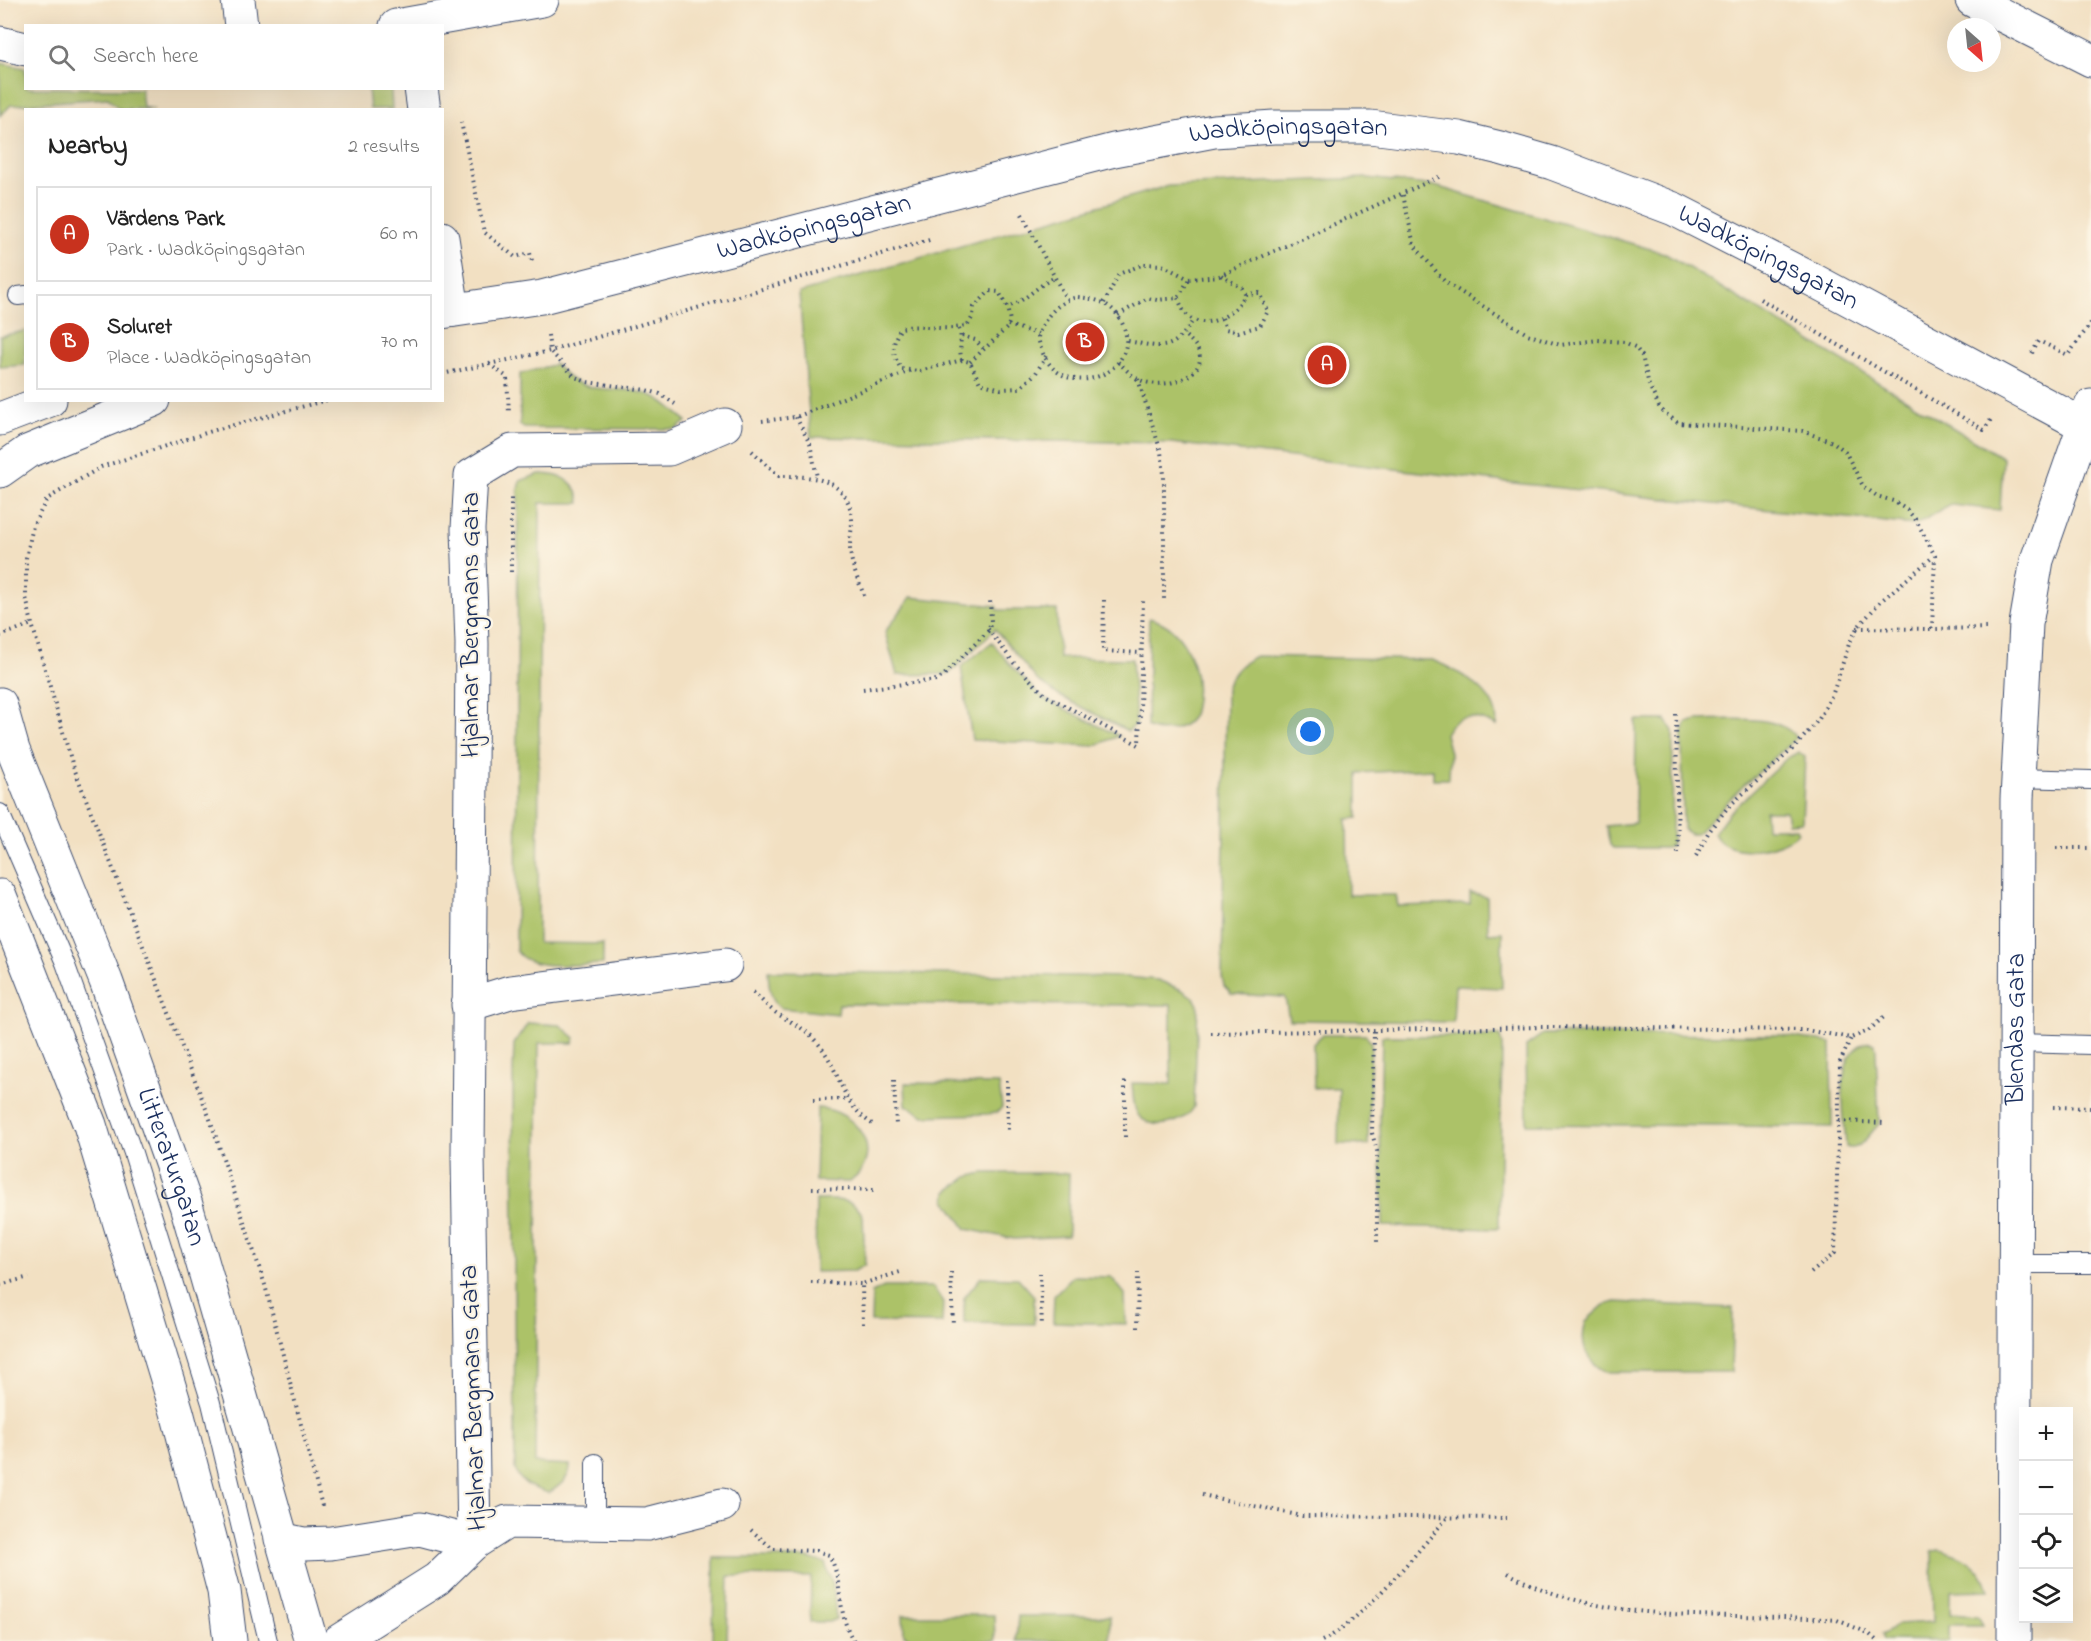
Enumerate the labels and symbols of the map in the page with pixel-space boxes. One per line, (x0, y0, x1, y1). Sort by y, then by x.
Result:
north arrow (1947, 18, 2001, 72)
street label: Wadköpingsgatan (1186, 107, 1390, 155)
street label: Wadköpingsgatan (713, 183, 915, 271)
street label: Wadköpingsgatan (1671, 195, 1866, 321)
pin: B (1066, 320, 1104, 364)
pin: A (1308, 342, 1346, 388)
street label: Hjalmar Bergmans Gata (452, 492, 491, 758)
your location (1296, 717, 1325, 746)
street label: Blendas Gata (1996, 953, 2036, 1106)
street label: Litteraturgatan (126, 1083, 216, 1250)
street label: Hjalmar Bergmans Gata (450, 1264, 498, 1532)

